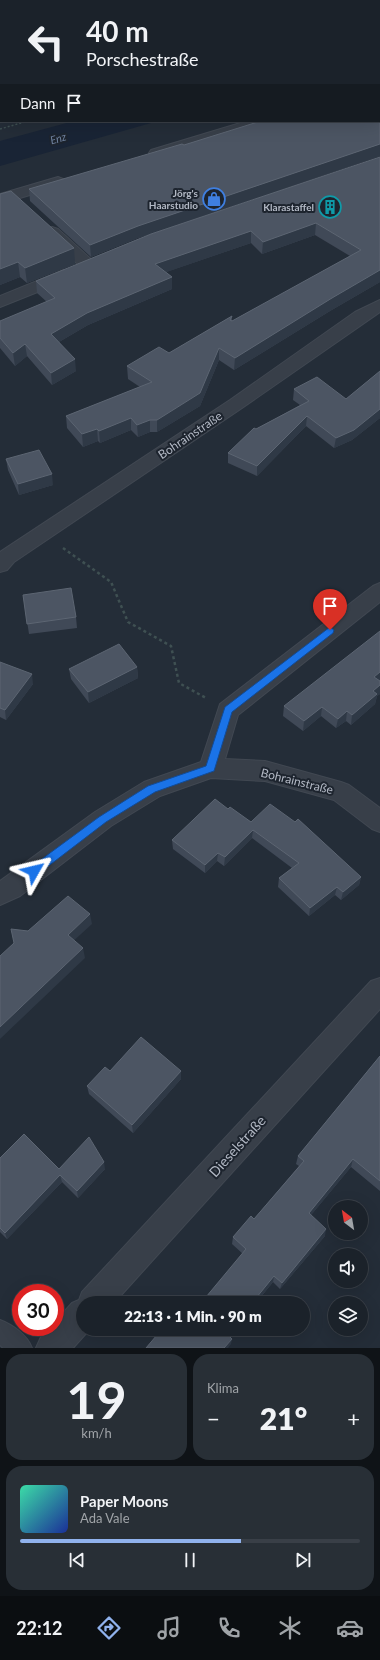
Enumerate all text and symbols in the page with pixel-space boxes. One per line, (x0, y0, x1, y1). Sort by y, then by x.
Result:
text: 40 m (86, 14, 149, 48)
icon: left (20, 16, 72, 68)
text: Porschestraße (86, 48, 199, 70)
icon: arrive (63, 92, 85, 114)
text: Dann (20, 94, 55, 112)
water label: Enz (48, 129, 68, 146)
shop icon: Jörg's Haarstudio (201, 186, 227, 212)
place label: Jörg's Haarstudio (149, 187, 199, 211)
building icon: Klarastaffel (317, 194, 343, 220)
place label: Klarastaffel (263, 201, 314, 213)
street label: Bohrainstraße (155, 408, 225, 462)
pin (313, 589, 347, 630)
icon: arrive (319, 595, 341, 617)
street label: Bohrainstraße (259, 765, 335, 797)
position arrow (13, 850, 55, 892)
street label: Dieselstraße (205, 1112, 269, 1180)
north arrow (328, 1200, 368, 1240)
map controls (328, 1200, 368, 1336)
button: sound (328, 1248, 368, 1288)
speed limit sign: 30 (12, 1284, 64, 1336)
button: layers (328, 1296, 368, 1336)
text: 22:13 · 1 Min. · 90 m (124, 1307, 262, 1325)
text: 19 (66, 1368, 127, 1430)
text: Klima (207, 1380, 239, 1396)
text: 21° (260, 1400, 307, 1436)
text: − (207, 1405, 220, 1432)
text: + (347, 1405, 360, 1432)
text: km/h (81, 1425, 112, 1441)
text: Paper Moons (80, 1492, 168, 1510)
text: Ada Vale (80, 1510, 130, 1526)
icon: previous (66, 1549, 88, 1571)
icon: pause (179, 1549, 201, 1571)
icon: next (292, 1549, 314, 1571)
icon: directions (95, 1614, 123, 1642)
icon: music (155, 1614, 183, 1642)
icon: phone (215, 1614, 243, 1642)
icon: climate (276, 1614, 304, 1642)
icon: car (336, 1614, 364, 1642)
text: 22:12 (16, 1617, 63, 1639)

